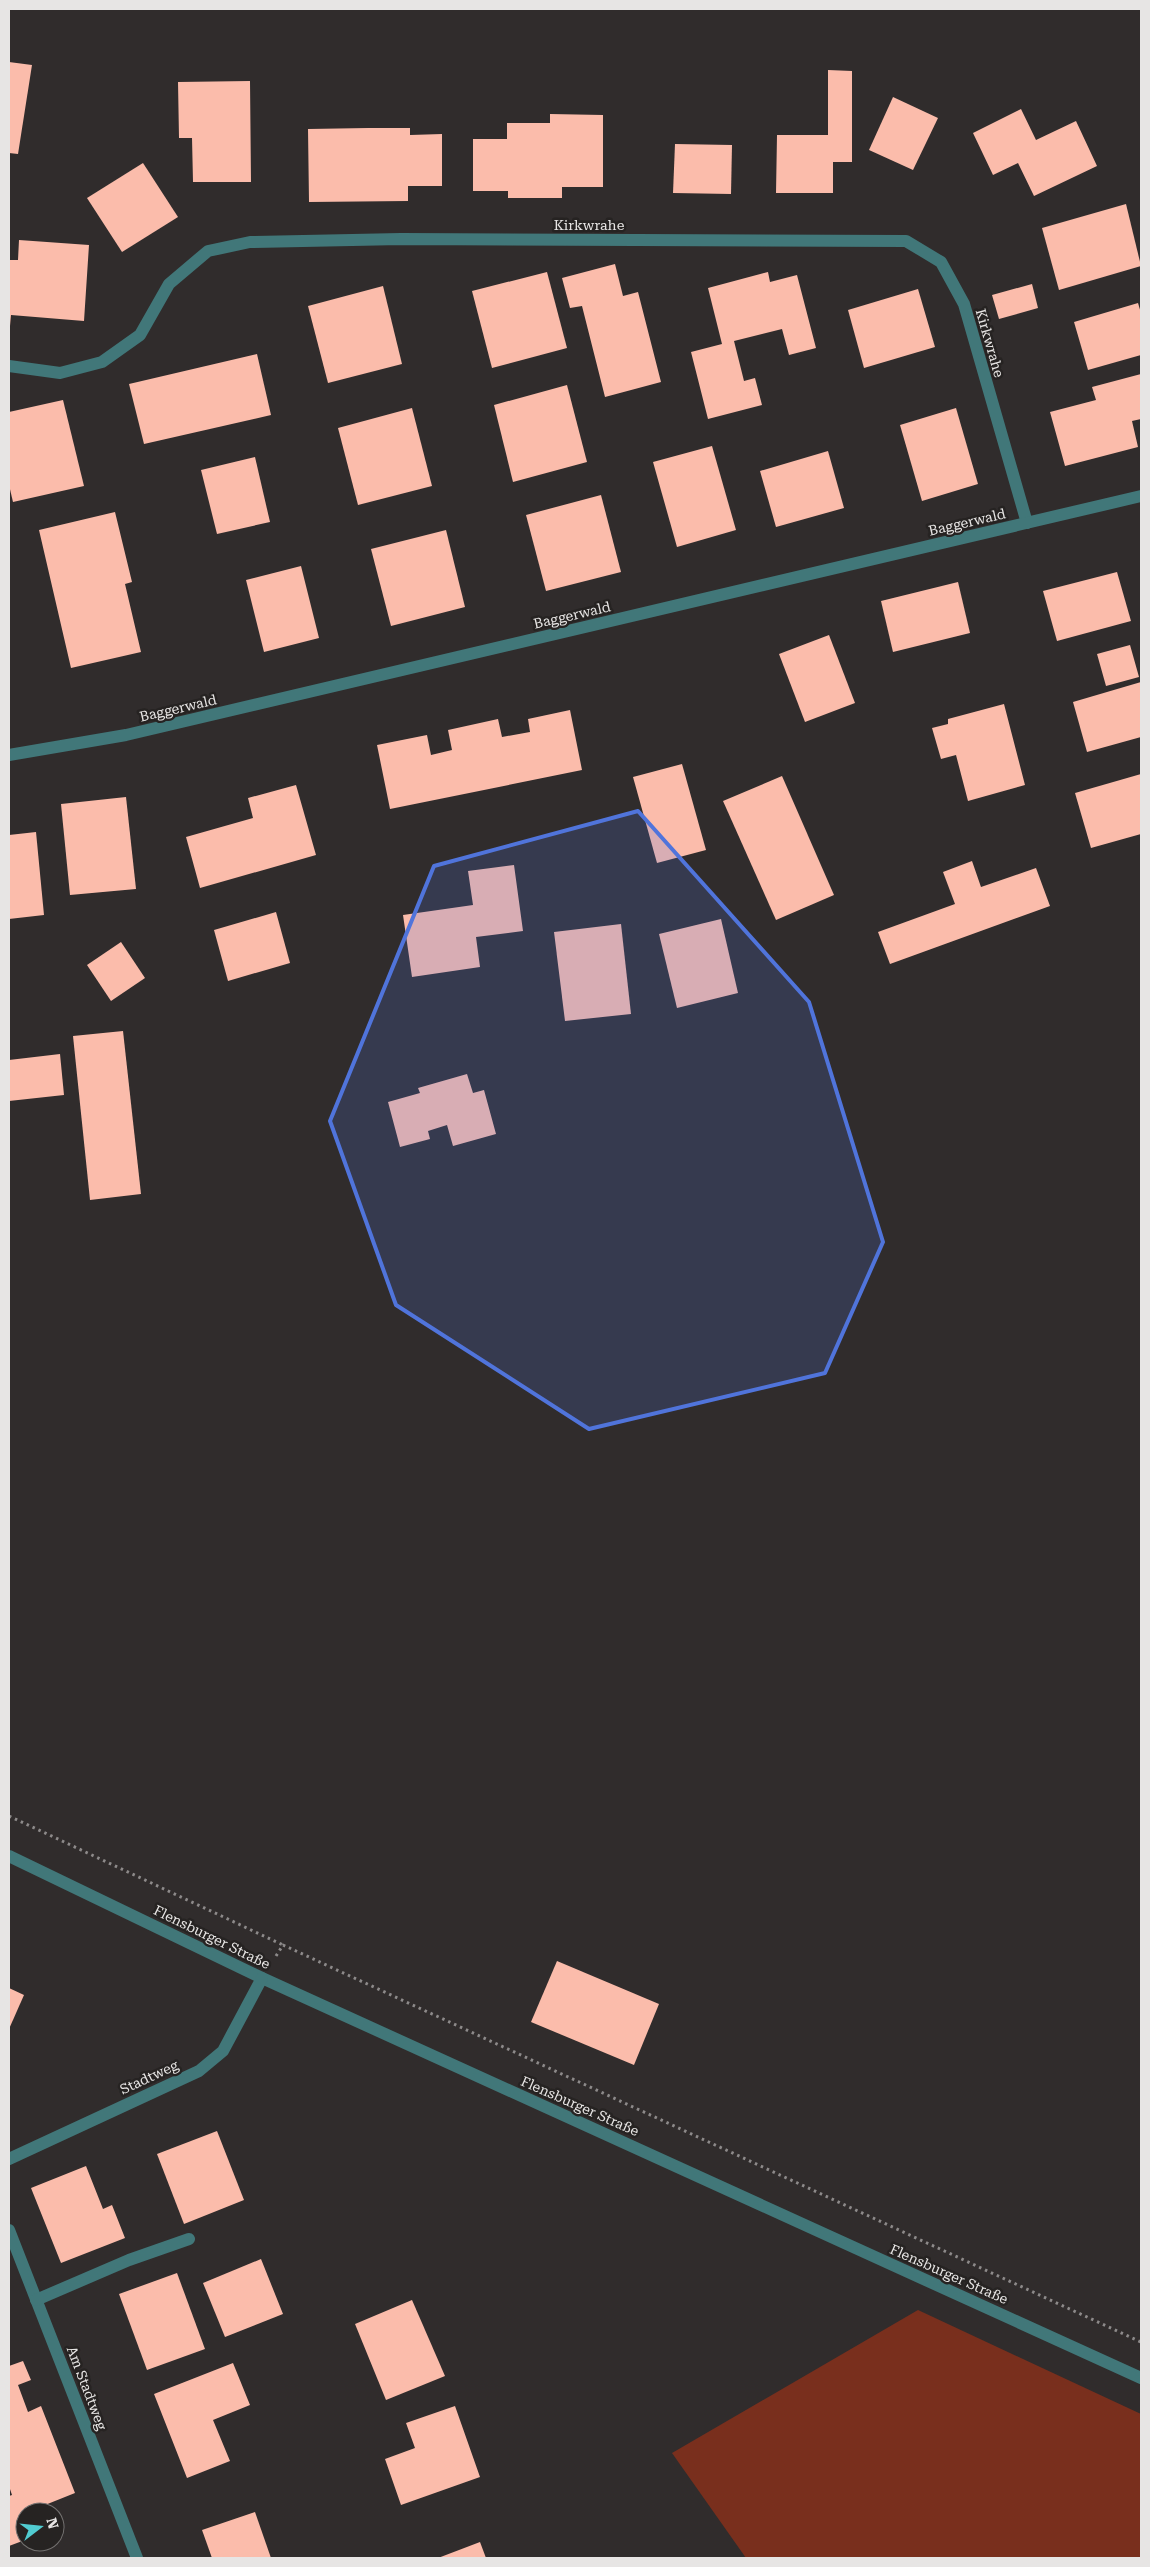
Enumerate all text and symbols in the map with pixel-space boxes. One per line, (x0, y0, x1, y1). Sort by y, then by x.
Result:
street label: Kirkwrahe (554, 217, 625, 233)
street label: Kirkwrahe (973, 307, 1008, 379)
street label: Baggerwald (927, 505, 1007, 539)
street label: Baggerwald (532, 598, 612, 632)
street label: Baggerwald (138, 691, 218, 725)
street label: Flensburger Straße (151, 1902, 273, 1972)
street label: Stadtweg (117, 2057, 181, 2097)
street label: Flensburger Straße (519, 2073, 642, 2139)
street label: Flensburger Straße (888, 2241, 1011, 2307)
street label: Am Stadtweg (64, 2344, 110, 2432)
north arrow (15, 2502, 65, 2552)
text: N (43, 2516, 62, 2531)

